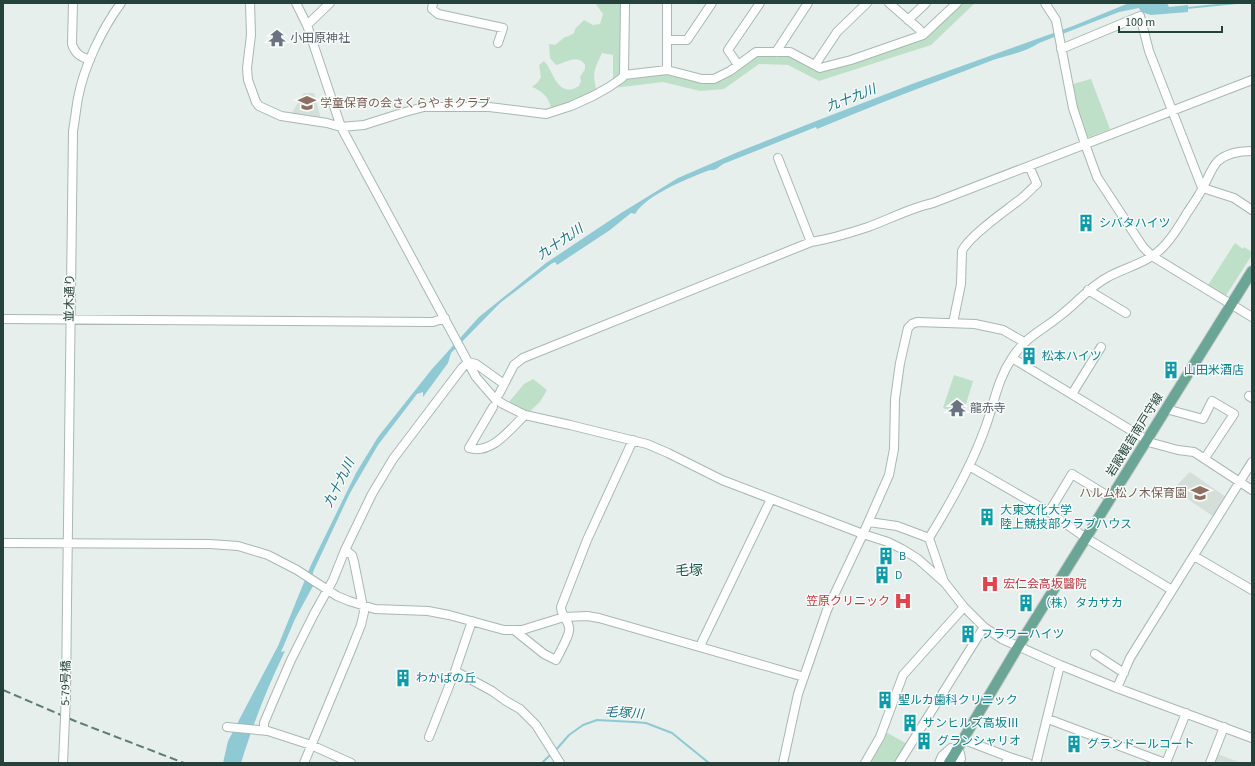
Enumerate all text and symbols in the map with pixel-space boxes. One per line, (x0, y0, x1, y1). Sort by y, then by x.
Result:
scale bar (1119, 8, 1222, 34)
text: 100 m (1125, 14, 1155, 31)
temple icon: 小田原神社 (267, 28, 287, 48)
place label: 小田原神社 (290, 30, 350, 47)
water label: 九十九川 (823, 80, 880, 116)
school or university icon: 学童保育の会さくらや まクラブ (297, 93, 317, 113)
place label: 学童保育の会さくらや まクラブ (320, 95, 490, 112)
building icon: シバタハイツ (1076, 213, 1096, 233)
place label: シバタハイツ (1099, 215, 1170, 232)
water label: 九十九川 (533, 219, 588, 264)
street label: 並木通り (61, 274, 79, 322)
building icon: 松本ハイツ (1019, 346, 1039, 366)
place label: 松本ハイツ (1042, 348, 1102, 365)
building icon: 山田米酒店 (1161, 360, 1181, 380)
place label: 山田米酒店 (1184, 362, 1244, 379)
street label: 岩殿観音南戸守線 (1102, 390, 1168, 480)
temple icon: 龍赤寺 (947, 398, 967, 418)
place label: 龍赤寺 (970, 400, 1006, 417)
water label: 九十九川 (319, 454, 360, 510)
school or university icon: ハルム松ノ木保育園 (1190, 483, 1210, 503)
place label: ハルム松ノ木保育園 (1079, 485, 1187, 502)
place label: 大東文化大学 陸上競技部クラブハウス (1000, 502, 1132, 533)
building icon: 大東文化大学 陸上競技部クラブハウス (977, 507, 997, 527)
building icon: B (876, 546, 896, 566)
place label: B (899, 548, 906, 565)
district label: 毛塚 (675, 561, 703, 581)
building icon: D (872, 565, 892, 585)
place label: D (895, 567, 902, 584)
hospital icon: 宏仁会高坂醫院 (980, 574, 1000, 594)
place label: 宏仁会高坂醫院 (1003, 576, 1087, 593)
hospital icon: 笠原クリニック (893, 591, 913, 611)
place label: 笠原クリニック (806, 593, 890, 610)
building icon: （株）タカサカ (1016, 593, 1036, 613)
place label: （株）タカサカ (1039, 595, 1123, 612)
building icon: フラワーハイツ (958, 624, 978, 644)
place label: フラワーハイツ (981, 626, 1065, 643)
street label: 5-79号橋 (57, 660, 75, 706)
building icon: わかばの丘 (393, 668, 413, 688)
place label: わかばの丘 (416, 670, 476, 687)
building icon: 聖ルカ歯科クリニック (875, 690, 895, 710)
place label: 聖ルカ歯科クリニック (898, 692, 1018, 709)
water label: 毛塚川 (604, 703, 646, 723)
building icon: サンヒルズ高坂Ⅲ (900, 713, 920, 733)
place label: サンヒルズ高坂Ⅲ (923, 715, 1019, 732)
building icon: グランシャリオ (914, 731, 934, 751)
place label: グランシャリオ (937, 733, 1021, 750)
building icon: グランドールコート (1064, 734, 1084, 754)
place label: グランドールコート (1087, 736, 1195, 753)

